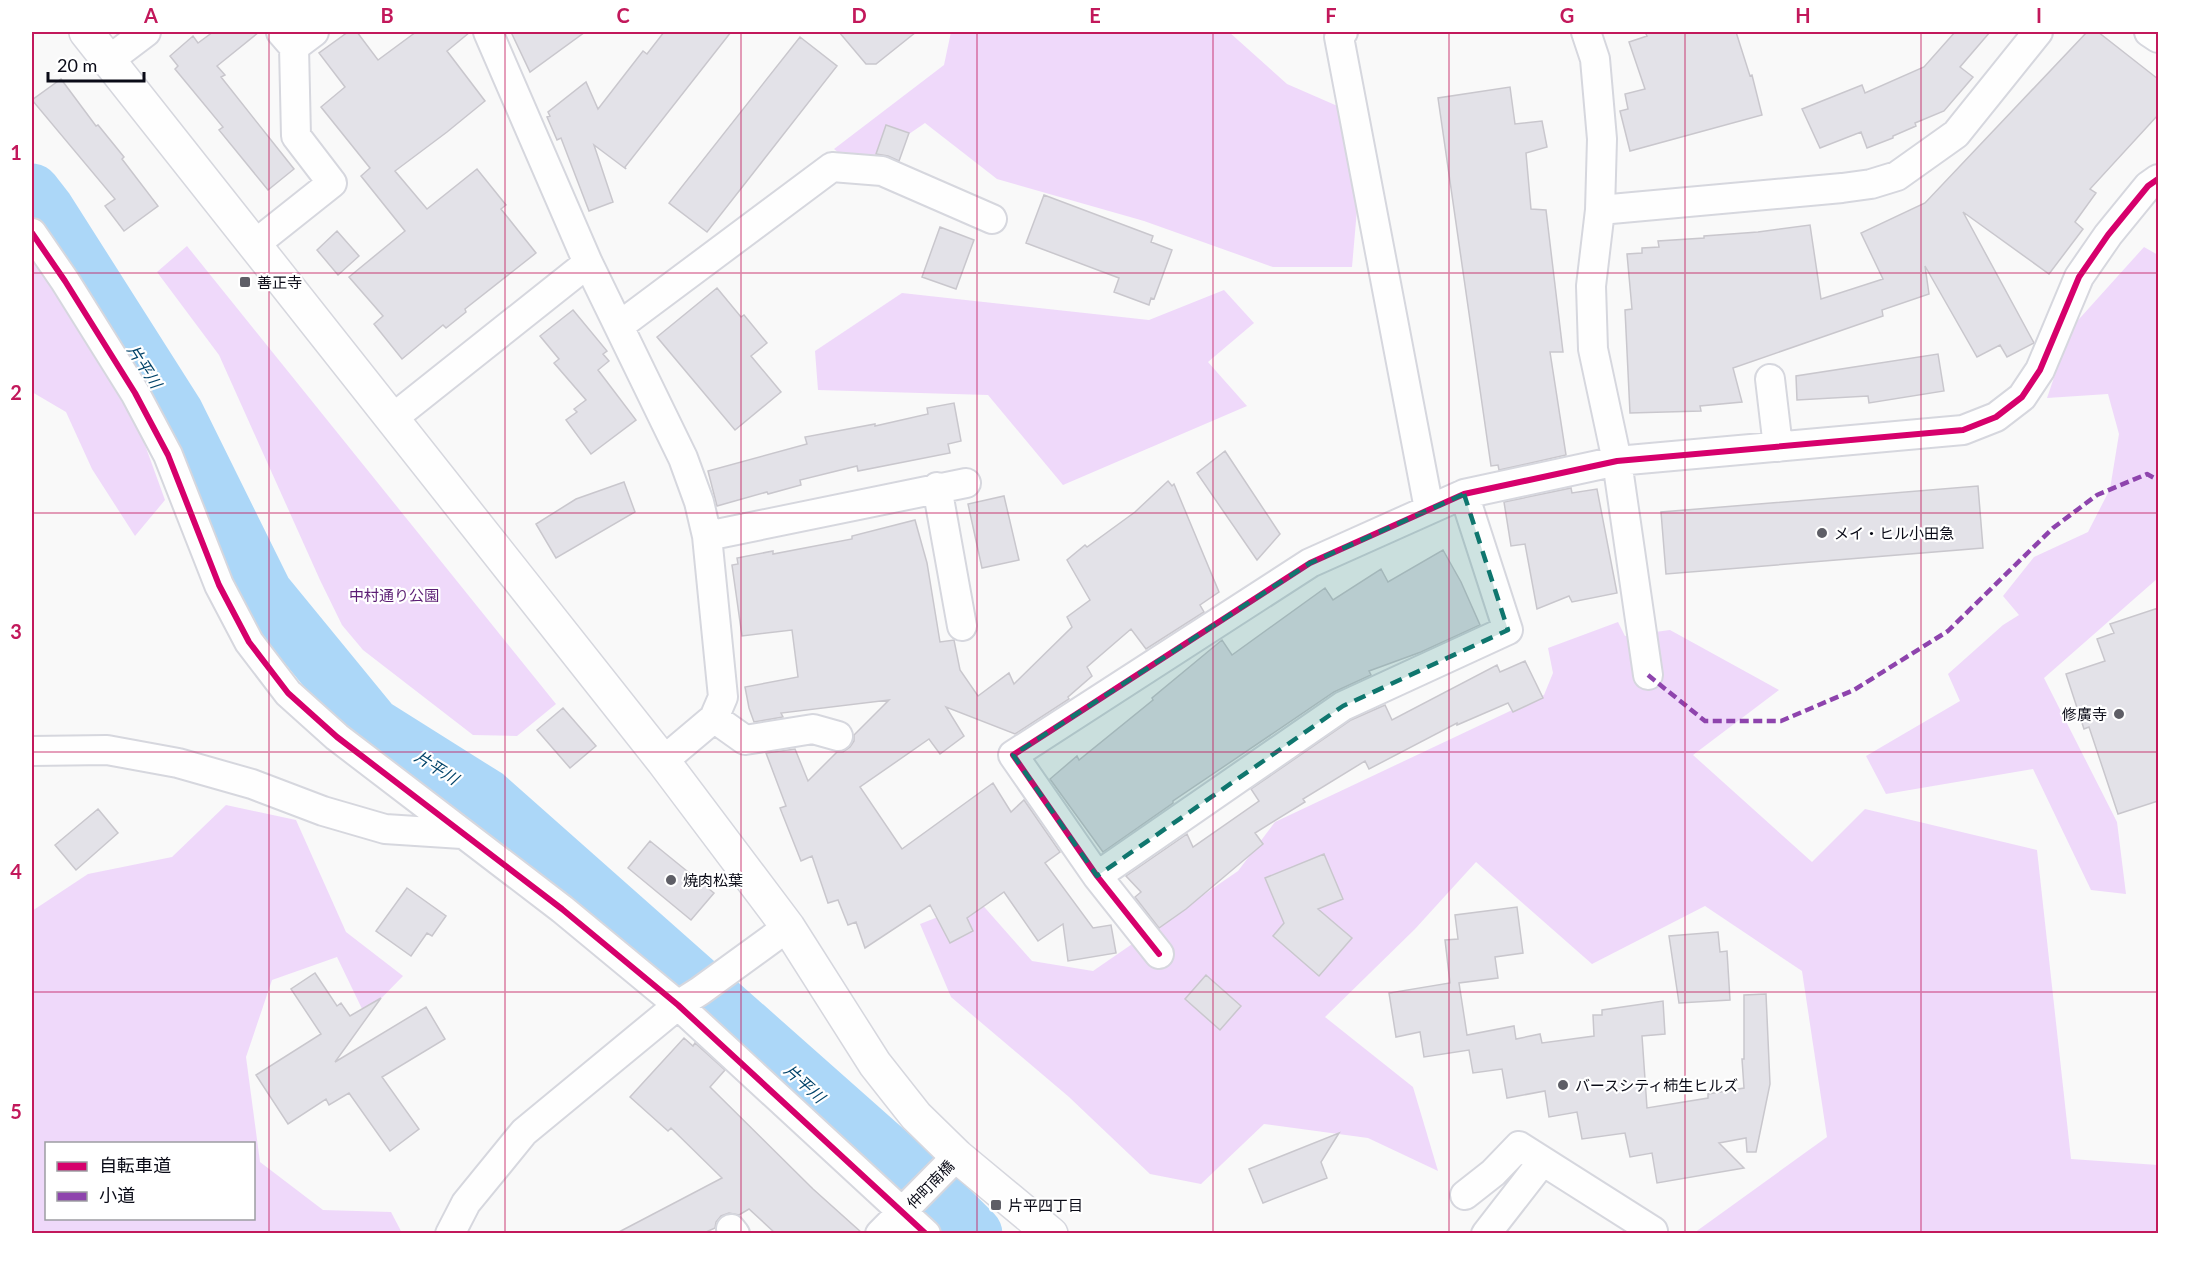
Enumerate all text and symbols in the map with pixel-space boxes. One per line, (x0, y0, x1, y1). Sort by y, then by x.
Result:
text: A (143, 3, 158, 27)
text: B (380, 3, 394, 27)
text: C (616, 3, 630, 27)
text: D (851, 3, 867, 27)
text: E (1089, 3, 1101, 27)
text: F (1325, 3, 1337, 27)
text: G (1560, 3, 1574, 27)
text: H (1795, 3, 1811, 27)
text: I (2036, 3, 2042, 27)
scale bar (48, 45, 144, 83)
text: 20 m (57, 54, 97, 76)
text: 1 (10, 140, 22, 164)
place label: 善正寺 (257, 273, 302, 291)
marker: 善正寺 (238, 275, 252, 289)
water label: 片平川 (124, 341, 167, 393)
text: 2 (10, 380, 22, 404)
place label: メイ・ヒル小田急 (1834, 524, 1954, 542)
marker: メイ・ヒル小田急 (1815, 526, 1829, 540)
park label: 中村通り公園 (349, 586, 439, 604)
text: 3 (10, 619, 22, 643)
place label: 修廣寺 (2062, 705, 2107, 723)
marker: 修廣寺 (2112, 707, 2126, 721)
water label: 片平川 (412, 746, 464, 789)
text: 4 (10, 859, 22, 883)
place label: 焼肉松葉 (683, 871, 743, 889)
marker: 焼肉松葉 (664, 873, 678, 887)
water label: 片平川 (781, 1060, 831, 1107)
place label: バースシティ柿生ヒルズ (1575, 1076, 1738, 1094)
marker: バースシティ柿生ヒルズ (1556, 1078, 1570, 1092)
text: 5 (10, 1099, 22, 1123)
legend (45, 1142, 255, 1220)
text: 自転車道 (99, 1154, 171, 1176)
street label: 仲町南橋 (903, 1156, 957, 1212)
text: 小道 (99, 1184, 135, 1206)
place label: 片平四丁目 (1008, 1196, 1083, 1214)
marker: 片平四丁目 (989, 1198, 1003, 1212)

